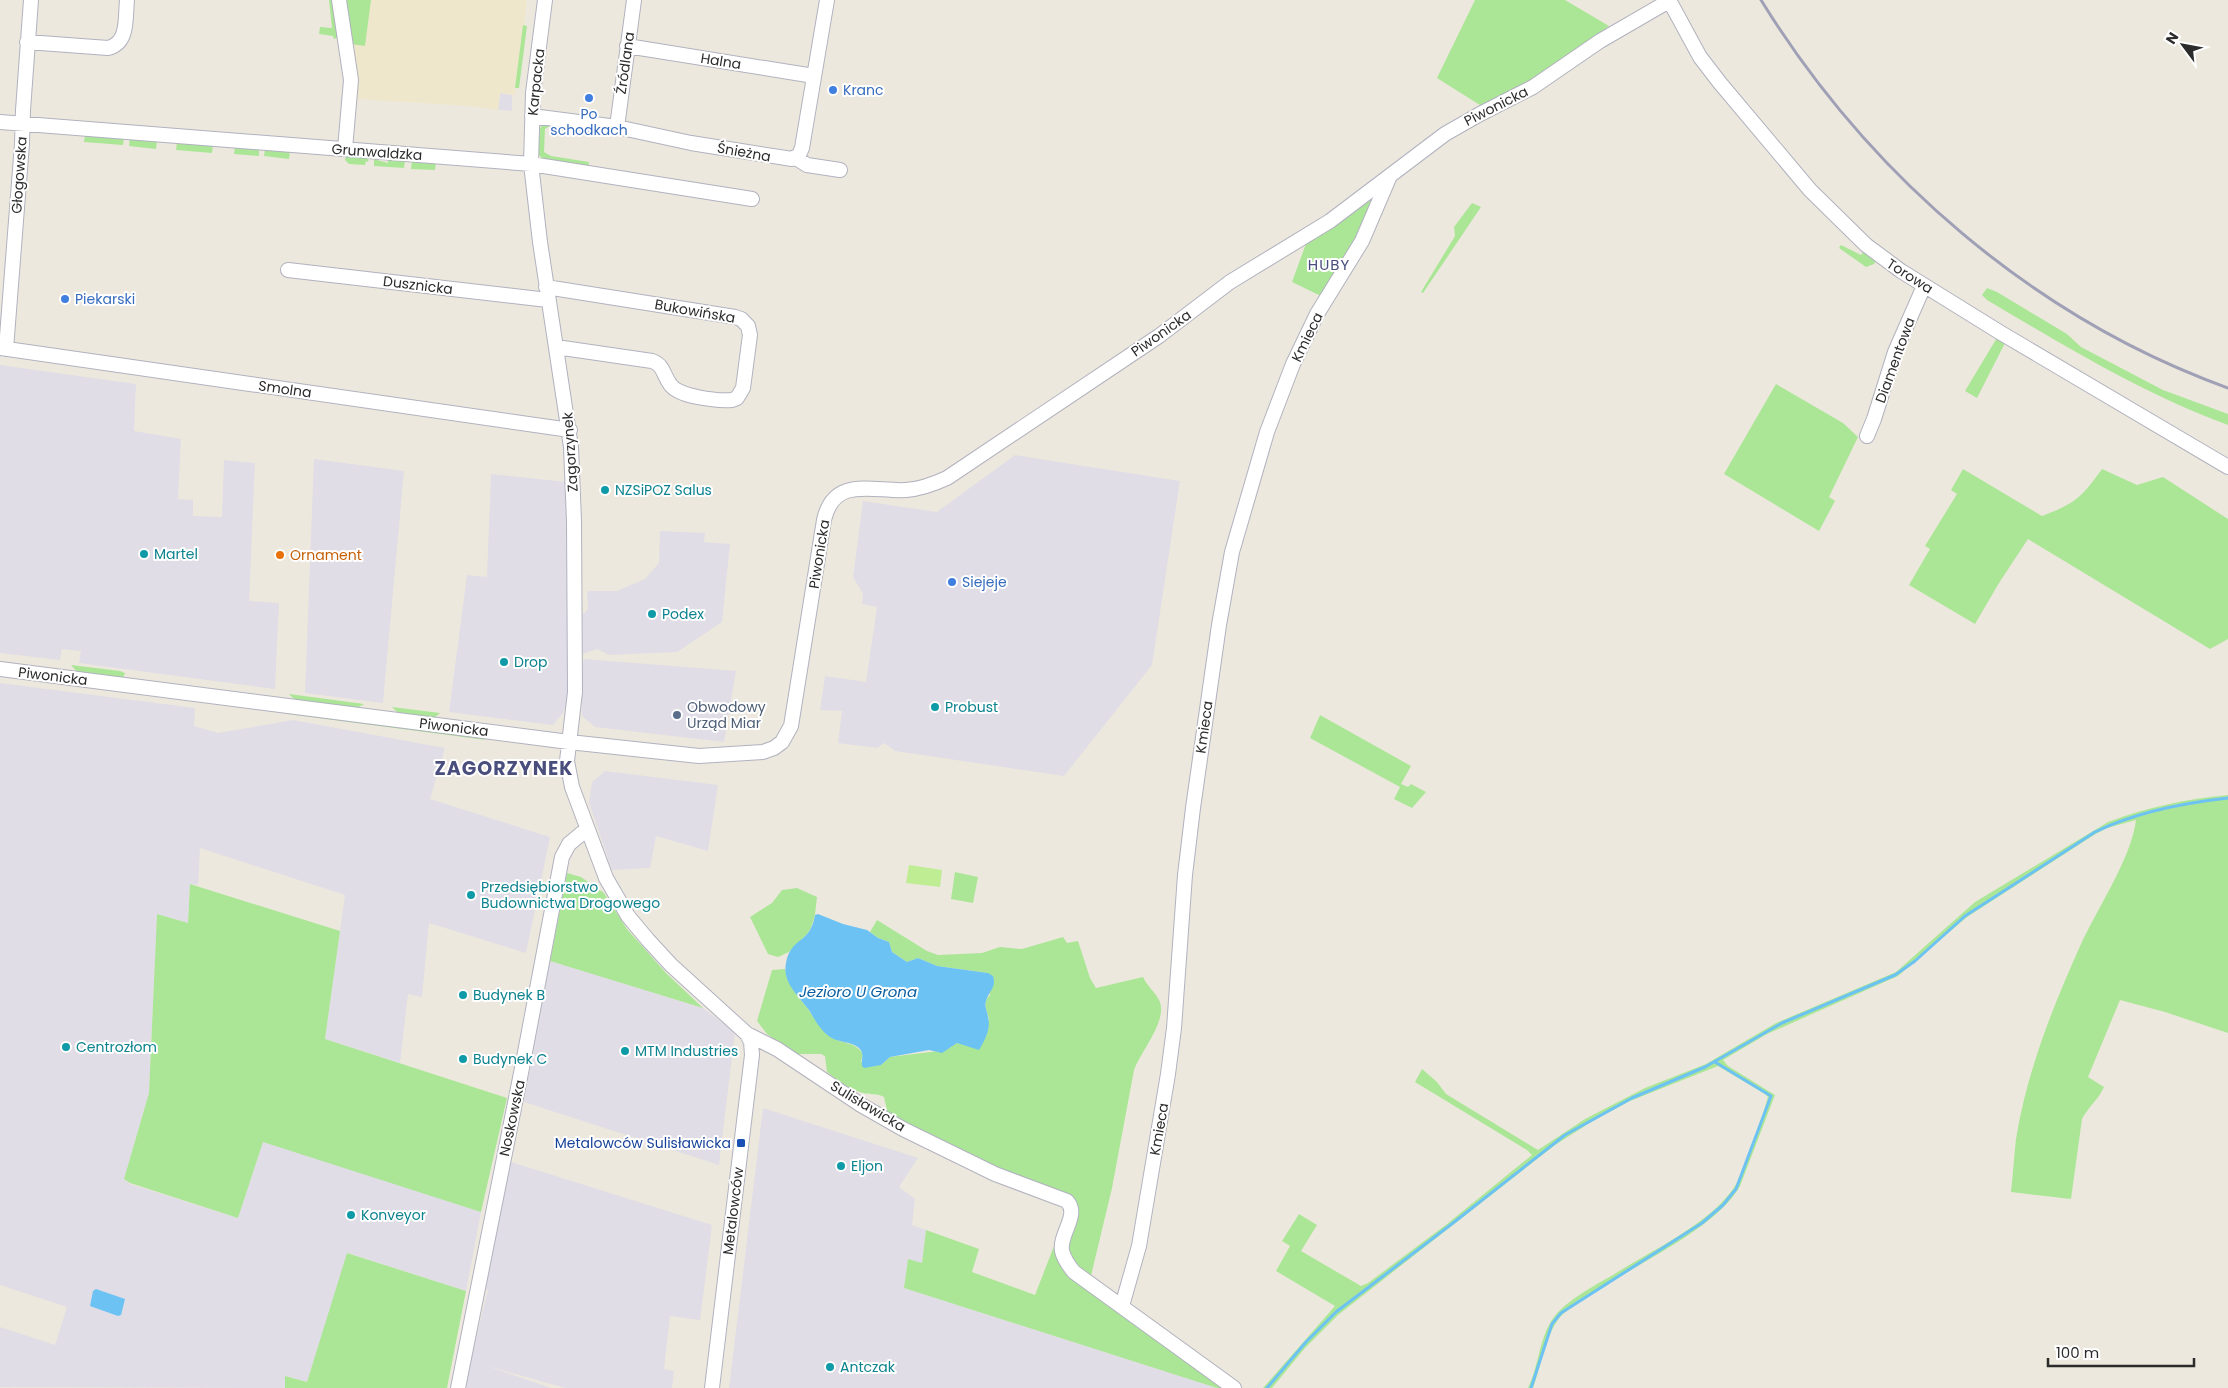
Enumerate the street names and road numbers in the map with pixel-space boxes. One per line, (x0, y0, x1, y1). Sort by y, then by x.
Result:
street label: Źródlana (611, 31, 639, 95)
street label: Karpacka (523, 48, 549, 116)
street label: Halna (699, 48, 743, 74)
street label: Piwonicka (1460, 81, 1532, 131)
street label: Głogowska (6, 136, 32, 214)
street label: Śnieżna (716, 137, 772, 167)
street label: Grunwaldzka (331, 139, 423, 165)
street label: Torowa (1883, 254, 1937, 298)
street label: Dusznicka (382, 271, 454, 299)
street label: Bukowińska (653, 294, 737, 328)
street label: Piwonicka (1127, 305, 1195, 361)
street label: Kmieca (1286, 309, 1328, 365)
street label: Diamentowa (1870, 314, 1920, 406)
street label: Smolna (257, 375, 313, 403)
street label: Zagorzynek (557, 411, 583, 492)
street label: Piwonicka (804, 518, 834, 590)
street label: Piwonicka (17, 662, 89, 690)
street label: Kmieca (1190, 699, 1218, 755)
street label: Piwonicka (418, 713, 490, 741)
street label: Sulisławicka (827, 1076, 909, 1136)
street label: Noskowska (494, 1078, 530, 1158)
street label: Kmieca (1145, 1101, 1173, 1157)
street label: Metalowców (718, 1166, 748, 1256)

